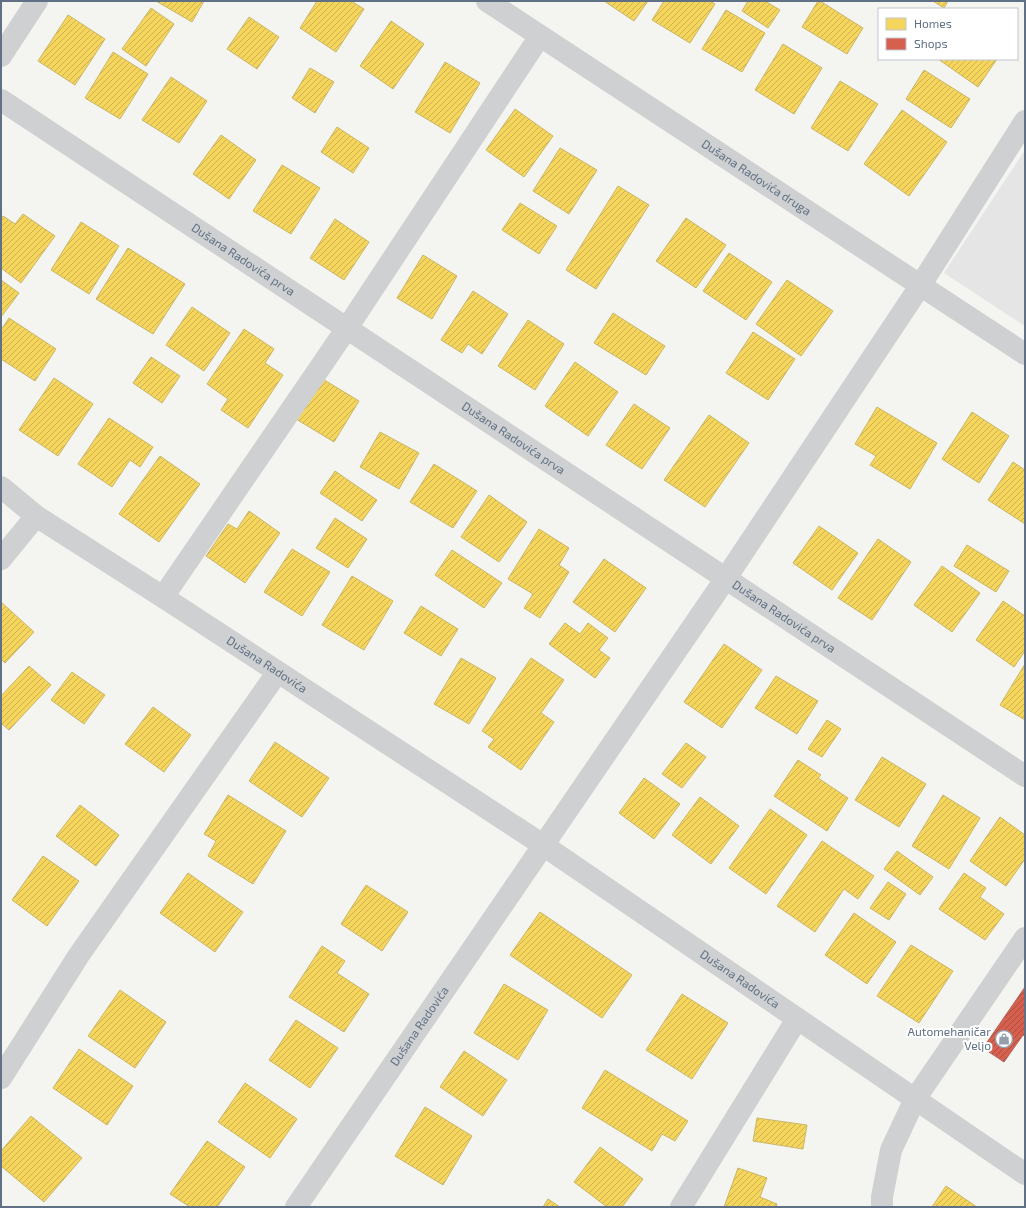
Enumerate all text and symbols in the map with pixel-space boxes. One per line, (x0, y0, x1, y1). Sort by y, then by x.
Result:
legend (878, 8, 1018, 60)
text: Homes (914, 16, 952, 30)
text: Shops (914, 36, 948, 50)
street label: Dušana Radovića druga (700, 136, 814, 218)
street label: Dušana Radovića prva (189, 220, 298, 298)
street label: Dušana Radovića prva (460, 398, 568, 477)
street label: Dušana Radovića prva (730, 577, 839, 655)
street label: Dušana Radovića (224, 633, 310, 695)
street label: Dušana Radovića (698, 946, 783, 1011)
street label: Dušana Radovića (387, 983, 451, 1068)
place label: Automehaničar Veljo (908, 1024, 991, 1053)
shop icon: Automehaničar Veljo (994, 1029, 1014, 1049)

